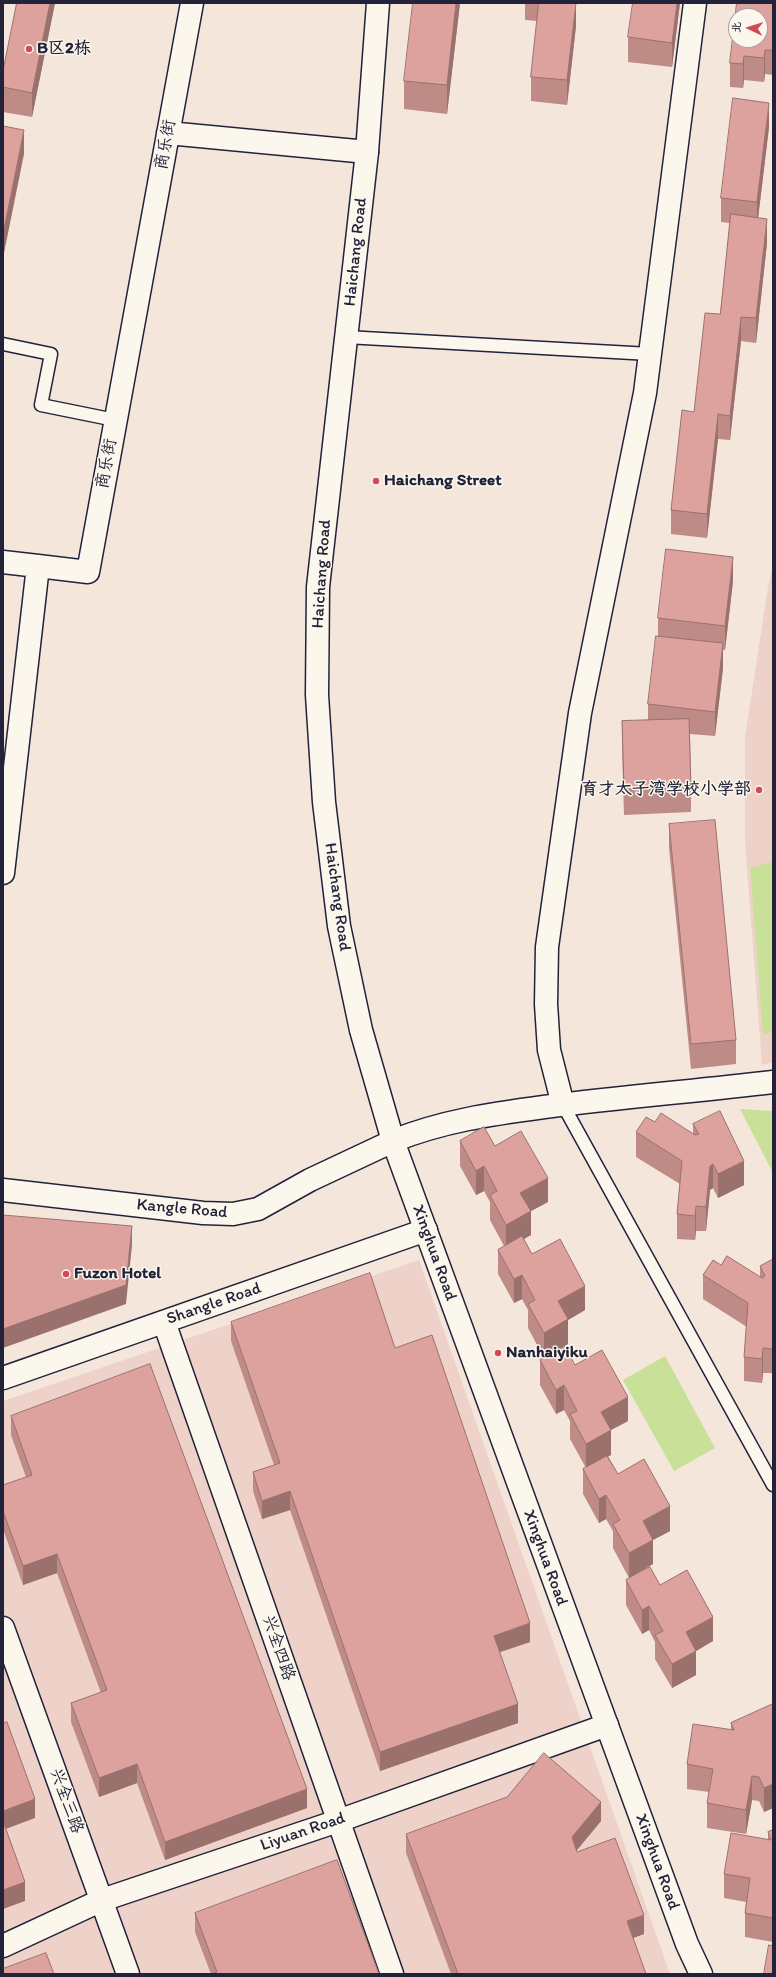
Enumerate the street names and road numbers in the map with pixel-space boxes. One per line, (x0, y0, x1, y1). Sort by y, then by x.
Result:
street label: 商乐街 (152, 118, 180, 172)
street label: Haichang Road (340, 197, 372, 307)
street label: 商乐街 (93, 437, 121, 491)
street label: Haichang Road (308, 519, 336, 629)
street label: Haichang Road (319, 841, 355, 953)
street label: Kangle Road (136, 1195, 228, 1223)
street label: Xinghua Road (407, 1202, 461, 1304)
street label: Shangle Road (164, 1278, 264, 1330)
street label: Xinghua Road (518, 1507, 572, 1609)
street label: 兴全四路 (257, 1613, 299, 1683)
street label: 兴全三路 (45, 1766, 87, 1836)
street label: Liyuan Road (258, 1808, 348, 1856)
street label: Xinghua Road (630, 1811, 684, 1913)

